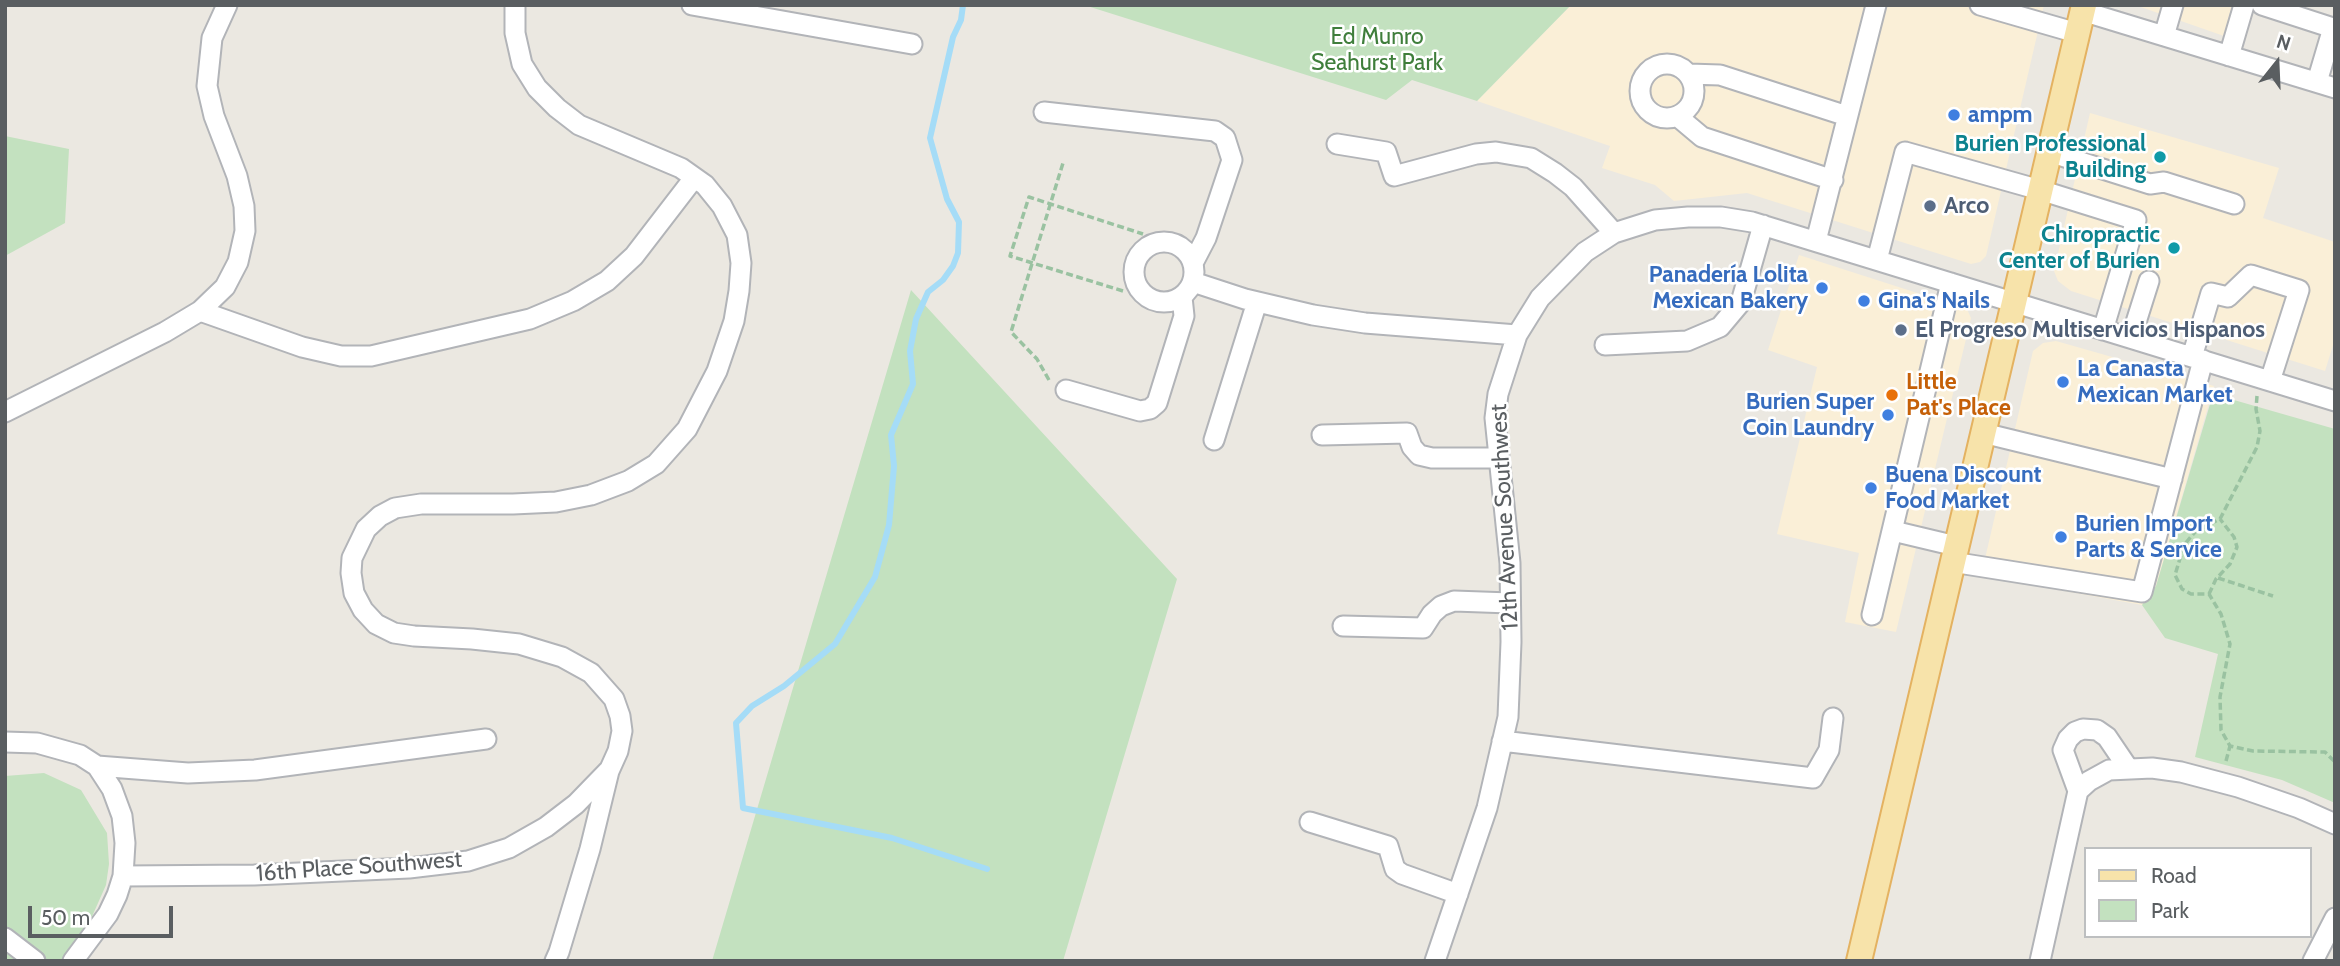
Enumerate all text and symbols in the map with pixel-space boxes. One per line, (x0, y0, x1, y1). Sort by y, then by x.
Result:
park label: Ed Munro Seahurst Park (1311, 23, 1443, 77)
north arrow (2242, 28, 2312, 98)
text: N (2274, 30, 2294, 56)
place label: ampm (1968, 101, 2033, 129)
marker: ampm (1946, 107, 1962, 123)
place label: Burien Professional Building (1955, 130, 2146, 184)
marker: Burien Professional Building (2152, 149, 2168, 165)
place label: Arco (1944, 192, 1989, 220)
marker: Arco (1922, 198, 1938, 214)
place label: Chiropractic Center of Burien (1999, 221, 2160, 275)
marker: Chiropractic Center of Burien (2166, 240, 2182, 256)
place label: Panadería Lolita Mexican Bakery (1649, 261, 1808, 315)
marker: Panadería Lolita Mexican Bakery (1814, 280, 1830, 296)
place label: Gina's Nails (1878, 287, 1990, 315)
marker: Gina's Nails (1856, 293, 1872, 309)
place label: El Progreso Multiservicios Hispanos (1915, 316, 2265, 344)
marker: El Progreso Multiservicios Hispanos (1893, 322, 1909, 338)
place label: La Canasta Mexican Market (2077, 355, 2233, 409)
place label: Little Pat's Place (1906, 368, 2011, 422)
marker: La Canasta Mexican Market (2055, 374, 2071, 390)
marker: Little Pat's Place (1884, 387, 1900, 403)
place label: Burien Super Coin Laundry (1742, 388, 1874, 442)
street label: 12th Avenue Southwest (1485, 403, 1525, 631)
marker: Burien Super Coin Laundry (1880, 407, 1896, 423)
place label: Buena Discount Food Market (1885, 461, 2041, 515)
marker: Buena Discount Food Market (1863, 480, 1879, 496)
place label: Burien Import Parts & Service (2075, 510, 2222, 564)
marker: Burien Import Parts & Service (2053, 529, 2069, 545)
street label: 16th Place Southwest (255, 846, 463, 888)
legend (2084, 847, 2312, 938)
text: Road (2151, 863, 2197, 888)
scale bar (32, 892, 177, 936)
text: Park (2151, 898, 2189, 923)
text: 50 m (41, 905, 90, 930)

